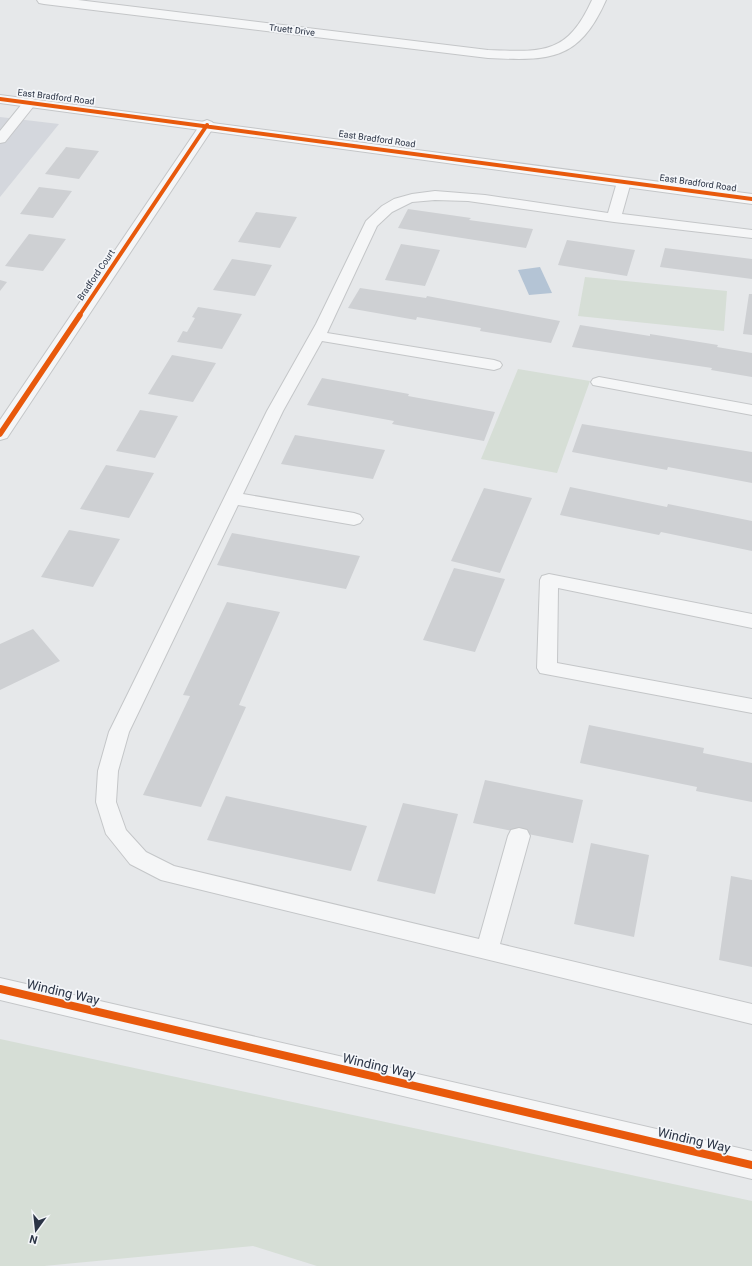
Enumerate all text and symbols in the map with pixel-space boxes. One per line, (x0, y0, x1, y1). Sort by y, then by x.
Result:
street label: Truett Drive (268, 22, 316, 38)
street label: East Bradford Road (17, 87, 95, 107)
street label: East Bradford Road (338, 129, 416, 149)
street label: East Bradford Road (659, 173, 737, 193)
street label: Bradford Court (75, 248, 117, 302)
street label: Winding Way (25, 976, 101, 1008)
street label: Winding Way (341, 1050, 417, 1082)
street label: Winding Way (656, 1124, 732, 1156)
north arrow (16, 1210, 56, 1250)
text: N (28, 1232, 39, 1246)

